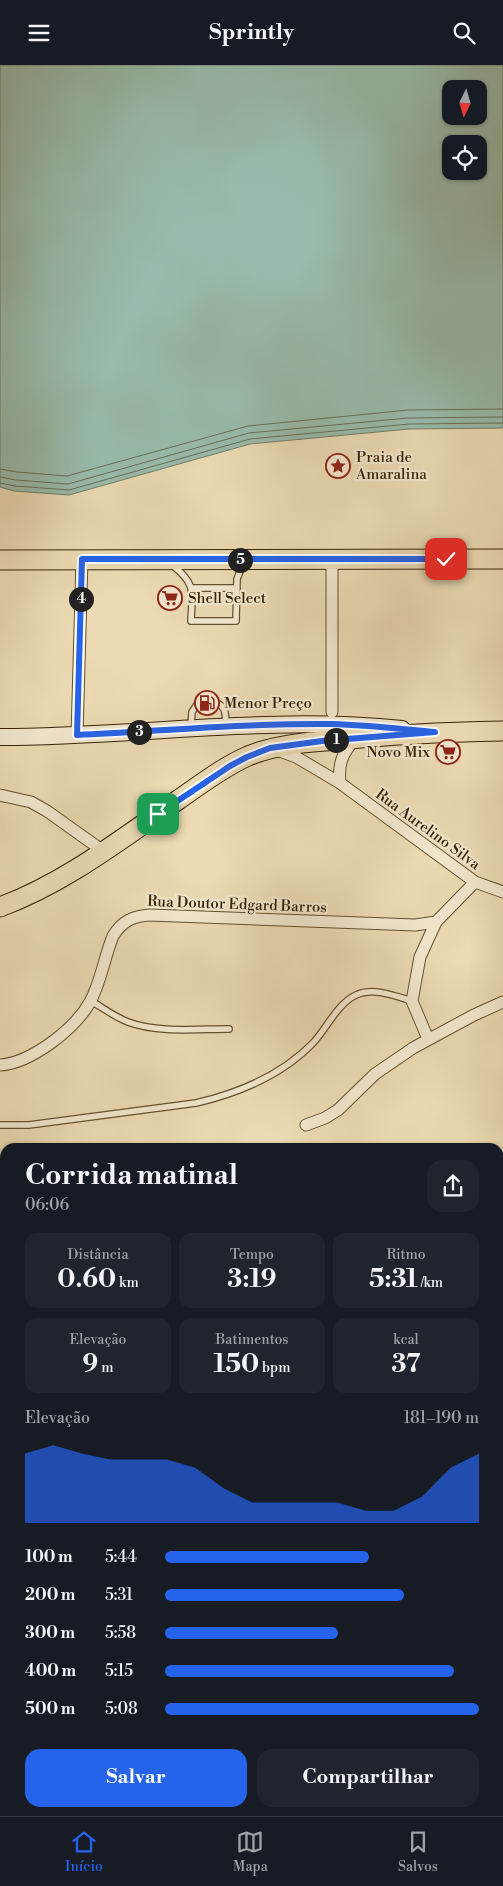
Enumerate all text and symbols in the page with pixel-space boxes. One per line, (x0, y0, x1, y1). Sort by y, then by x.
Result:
icon: menu (25, 19, 53, 47)
text: Sprintly (209, 19, 294, 46)
icon: search (450, 19, 478, 47)
north arrow (442, 80, 488, 125)
map controls (442, 80, 487, 180)
button: locate (442, 135, 487, 180)
place label: Praia de Amaralina (355, 448, 427, 484)
place icon: Praia de Amaralina (325, 453, 351, 479)
pin (425, 538, 467, 580)
icon: check (432, 545, 460, 573)
pin: 5 (228, 547, 252, 573)
text: 5 (236, 551, 245, 569)
supermarket icon: Shell Select (157, 585, 183, 611)
pin: 4 (68, 587, 94, 611)
place label: Shell Select (188, 589, 267, 608)
text: 4 (77, 590, 86, 608)
fuel station icon: Menor Preço (194, 690, 220, 716)
place label: Menor Preço (224, 694, 312, 713)
pin: 3 (126, 719, 152, 745)
text: 3 (135, 723, 144, 741)
pin: 1 (324, 727, 348, 753)
text: 1 (333, 731, 340, 749)
supermarket icon: Novo Mix (435, 739, 461, 765)
place label: Novo Mix (366, 743, 430, 762)
street label: Rua Aurelino Silva (371, 785, 484, 874)
pin (137, 793, 179, 835)
icon: arrive (144, 800, 172, 828)
street label: Rua Doutor Edgard Barros (147, 892, 327, 917)
text: Corrida matinal (25, 1158, 238, 1193)
button: share (427, 1160, 479, 1212)
text: 06:06 (25, 1195, 69, 1215)
text: Distância (67, 1246, 129, 1264)
text: Tempo (230, 1246, 274, 1264)
text: Ritmo (386, 1246, 426, 1264)
text: 0.60 (57, 1264, 116, 1295)
text: 3:19 (227, 1264, 277, 1295)
text: 5:31 (369, 1264, 418, 1295)
text: km (116, 1274, 139, 1292)
text: /km (418, 1274, 443, 1292)
text: Elevação (70, 1331, 126, 1349)
text: Batimentos (216, 1331, 288, 1349)
text: kcal (393, 1331, 419, 1349)
text: 9 (83, 1349, 98, 1380)
text: 150 (214, 1349, 259, 1380)
text: 37 (391, 1349, 421, 1380)
text: m (98, 1359, 113, 1377)
text: bpm (259, 1359, 290, 1377)
text: Elevação (25, 1408, 90, 1428)
text: 181–190 m (403, 1408, 479, 1428)
text: 100 m (25, 1547, 73, 1567)
text: 5:44 (105, 1547, 137, 1567)
text: 200 m (25, 1585, 75, 1605)
text: 5:31 (105, 1585, 133, 1605)
text: 300 m (25, 1623, 75, 1643)
text: 5:58 (105, 1623, 136, 1643)
text: 400 m (25, 1661, 76, 1681)
text: 5:15 (105, 1661, 133, 1681)
text: 500 m (25, 1699, 75, 1719)
text: 5:08 (105, 1699, 138, 1719)
button: Salvar (25, 1749, 247, 1807)
button: Compartilhar (257, 1749, 479, 1807)
tab: Início (65, 1828, 103, 1876)
tab: Mapa (233, 1828, 268, 1876)
tab: Salvos (398, 1828, 438, 1876)

